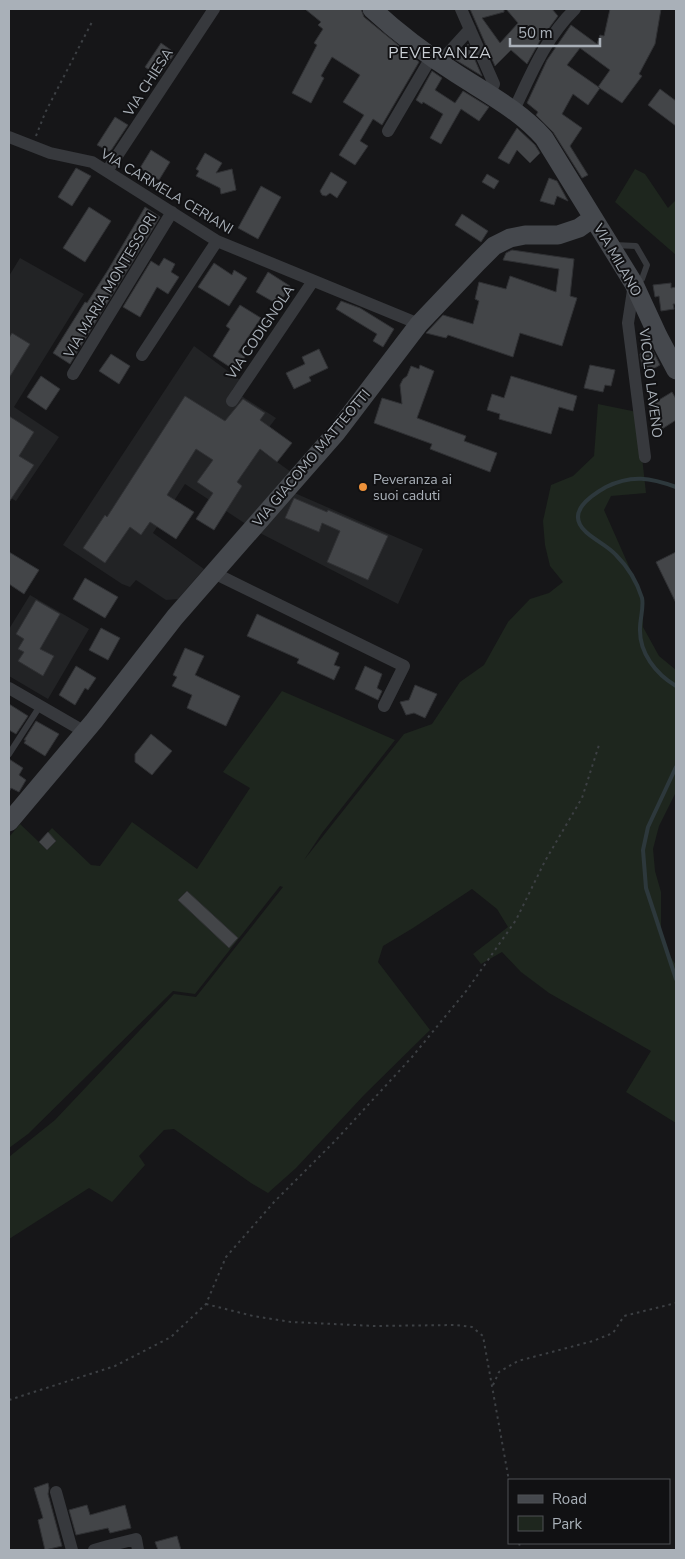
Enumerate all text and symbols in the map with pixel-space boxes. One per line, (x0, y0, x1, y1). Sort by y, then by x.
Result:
scale bar (510, 15, 600, 47)
text: 50 m (518, 23, 553, 43)
district label: PEVERANZA (388, 42, 492, 64)
street label: VIA CHIESA (119, 45, 177, 121)
street label: VIA CARMELA CERIANI (96, 144, 237, 239)
street label: VIA MARIA MONTESSORI (59, 209, 161, 362)
street label: VIA MILANO (589, 219, 646, 300)
street label: VIA CODIGNOLA (221, 282, 299, 384)
street label: VICOLO LAVENO (634, 326, 667, 439)
street label: VIA GIACOMO MATTEOTTI (248, 386, 375, 532)
place label: Peveranza ai suoi caduti (373, 470, 452, 505)
marker: Peveranza ai suoi caduti (357, 481, 369, 493)
legend (508, 1479, 670, 1544)
text: Road (552, 1489, 587, 1509)
text: Park (552, 1514, 582, 1534)

